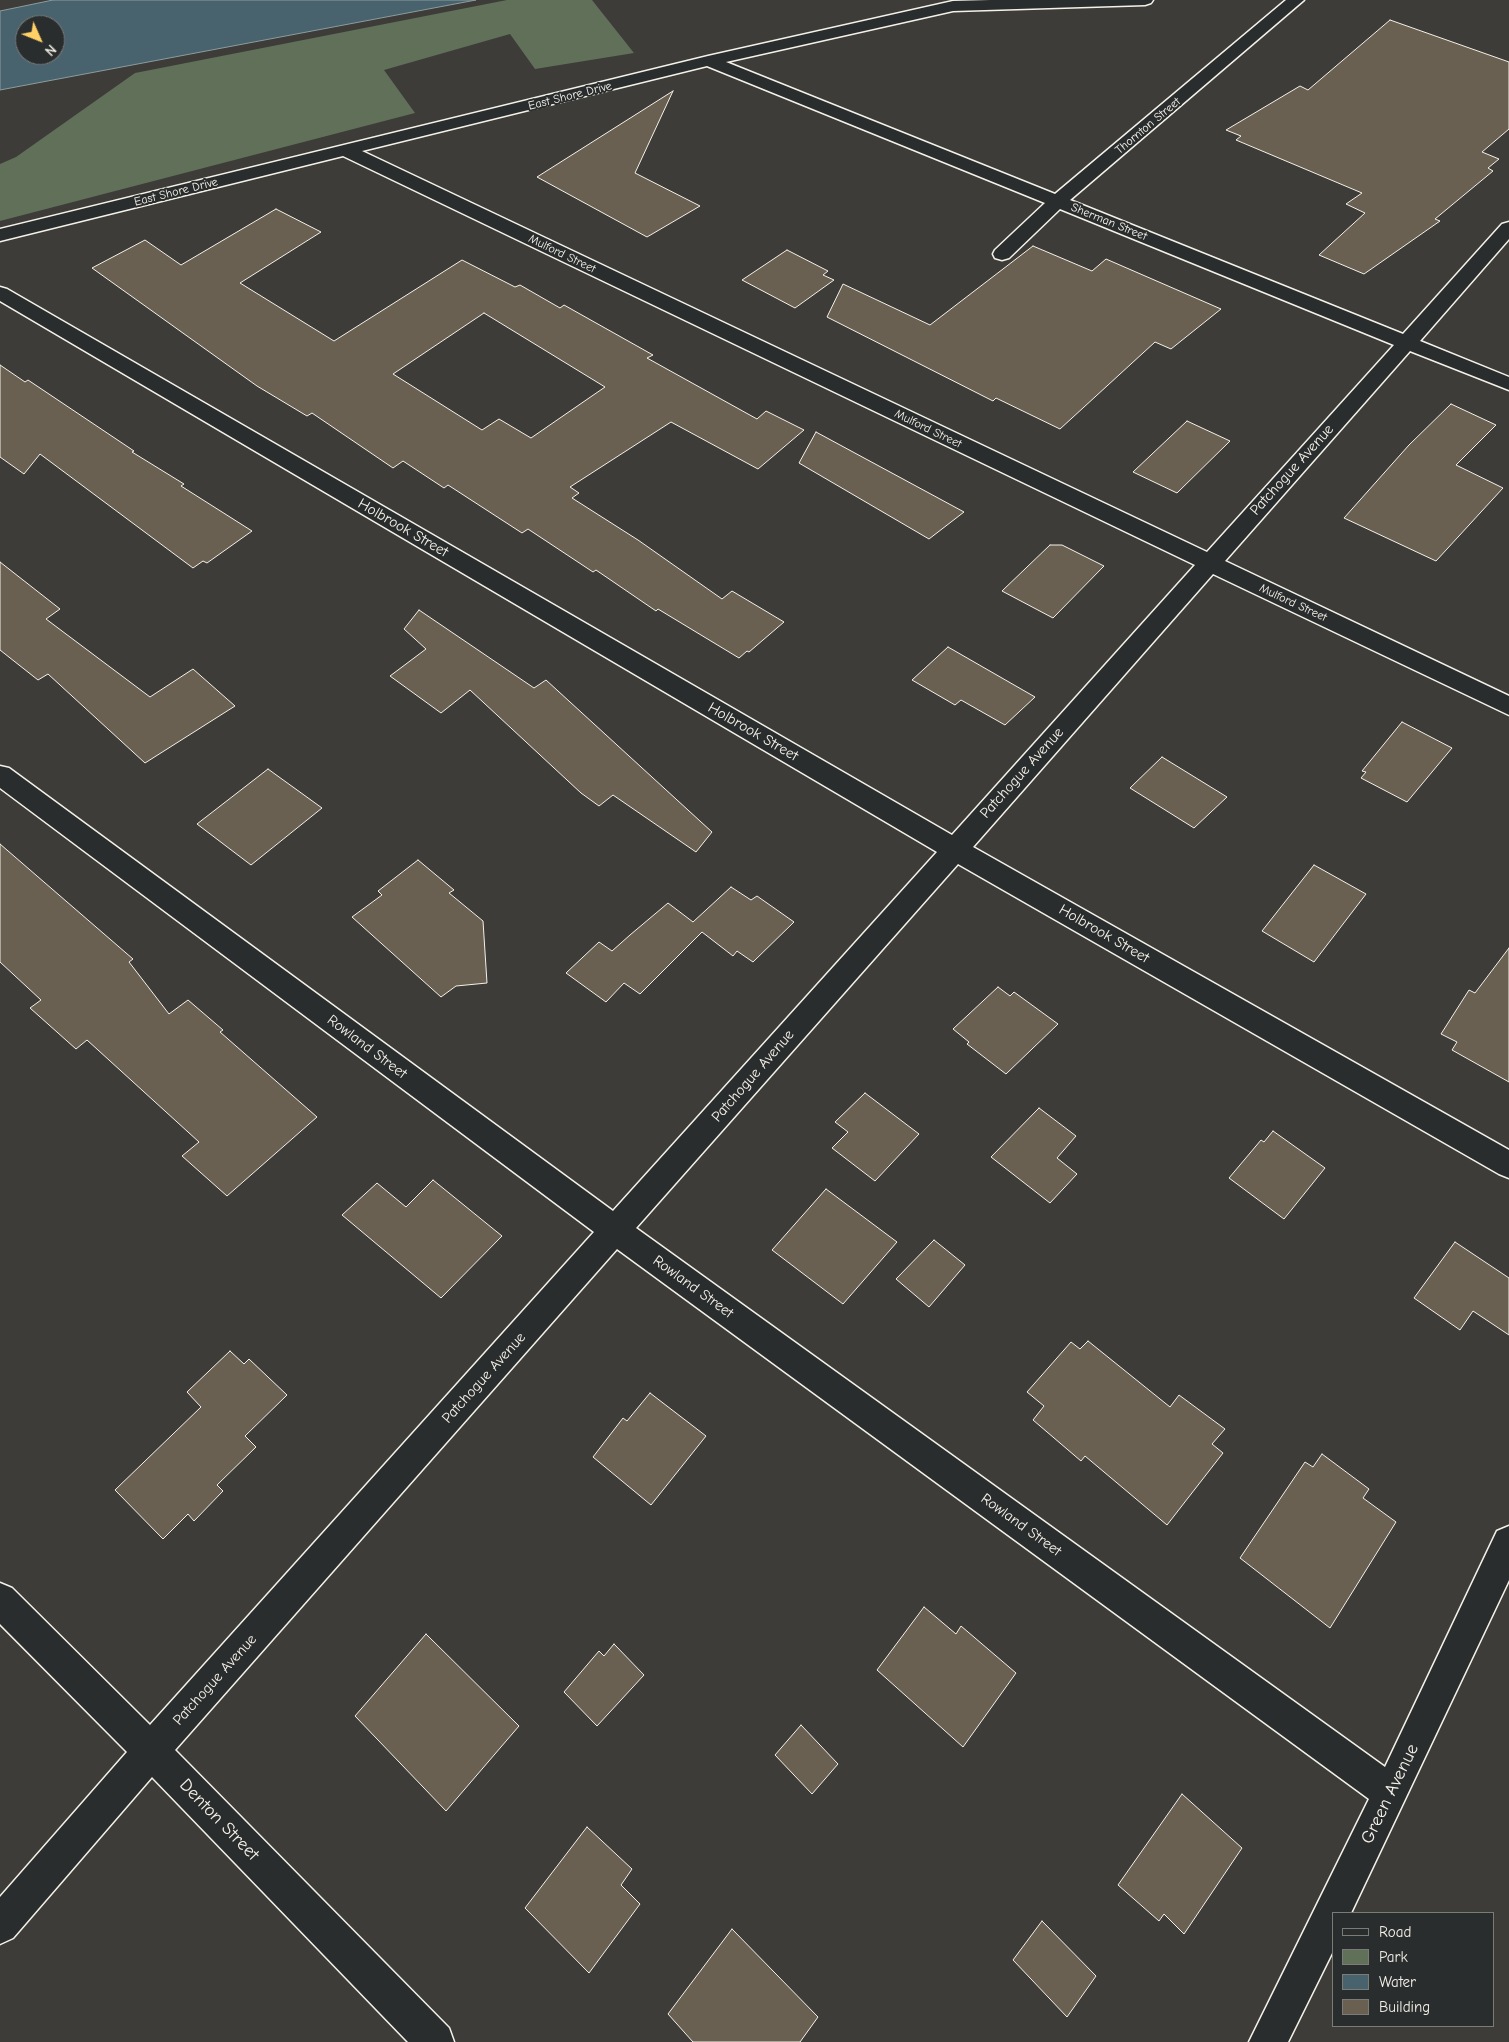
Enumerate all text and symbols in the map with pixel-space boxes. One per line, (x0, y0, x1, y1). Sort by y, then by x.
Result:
north arrow (15, 15, 65, 65)
text: N (41, 41, 60, 59)
street label: East Shore Drive (527, 79, 613, 113)
street label: Thornton Street (1113, 95, 1183, 157)
street label: East Shore Drive (133, 175, 219, 209)
street label: Sherman Street (1069, 200, 1149, 244)
street label: Mulford Street (526, 232, 598, 276)
street label: Mulford Street (892, 407, 964, 451)
street label: Patchogue Avenue (1246, 421, 1338, 519)
street label: Holbrook Street (355, 495, 451, 561)
street label: Mulford Street (1257, 581, 1329, 625)
street label: Holbrook Street (705, 699, 801, 765)
street label: Patchogue Avenue (976, 724, 1068, 822)
street label: Holbrook Street (1056, 901, 1152, 967)
street label: Rowland Street (323, 1011, 411, 1083)
street label: Patchogue Avenue (708, 1026, 798, 1126)
street label: Rowland Street (649, 1252, 737, 1322)
street label: Patchogue Avenue (438, 1329, 530, 1427)
street label: Rowland Street (977, 1490, 1065, 1560)
street label: Patchogue Avenue (169, 1631, 261, 1729)
street label: Green Avenue (1357, 1741, 1423, 1847)
street label: Denton Street (175, 1775, 263, 1865)
legend (1332, 1912, 1494, 2027)
text: Road (1379, 1923, 1411, 1941)
text: Park (1379, 1948, 1408, 1966)
text: Water (1379, 1973, 1416, 1991)
text: Building (1379, 1998, 1430, 2016)

